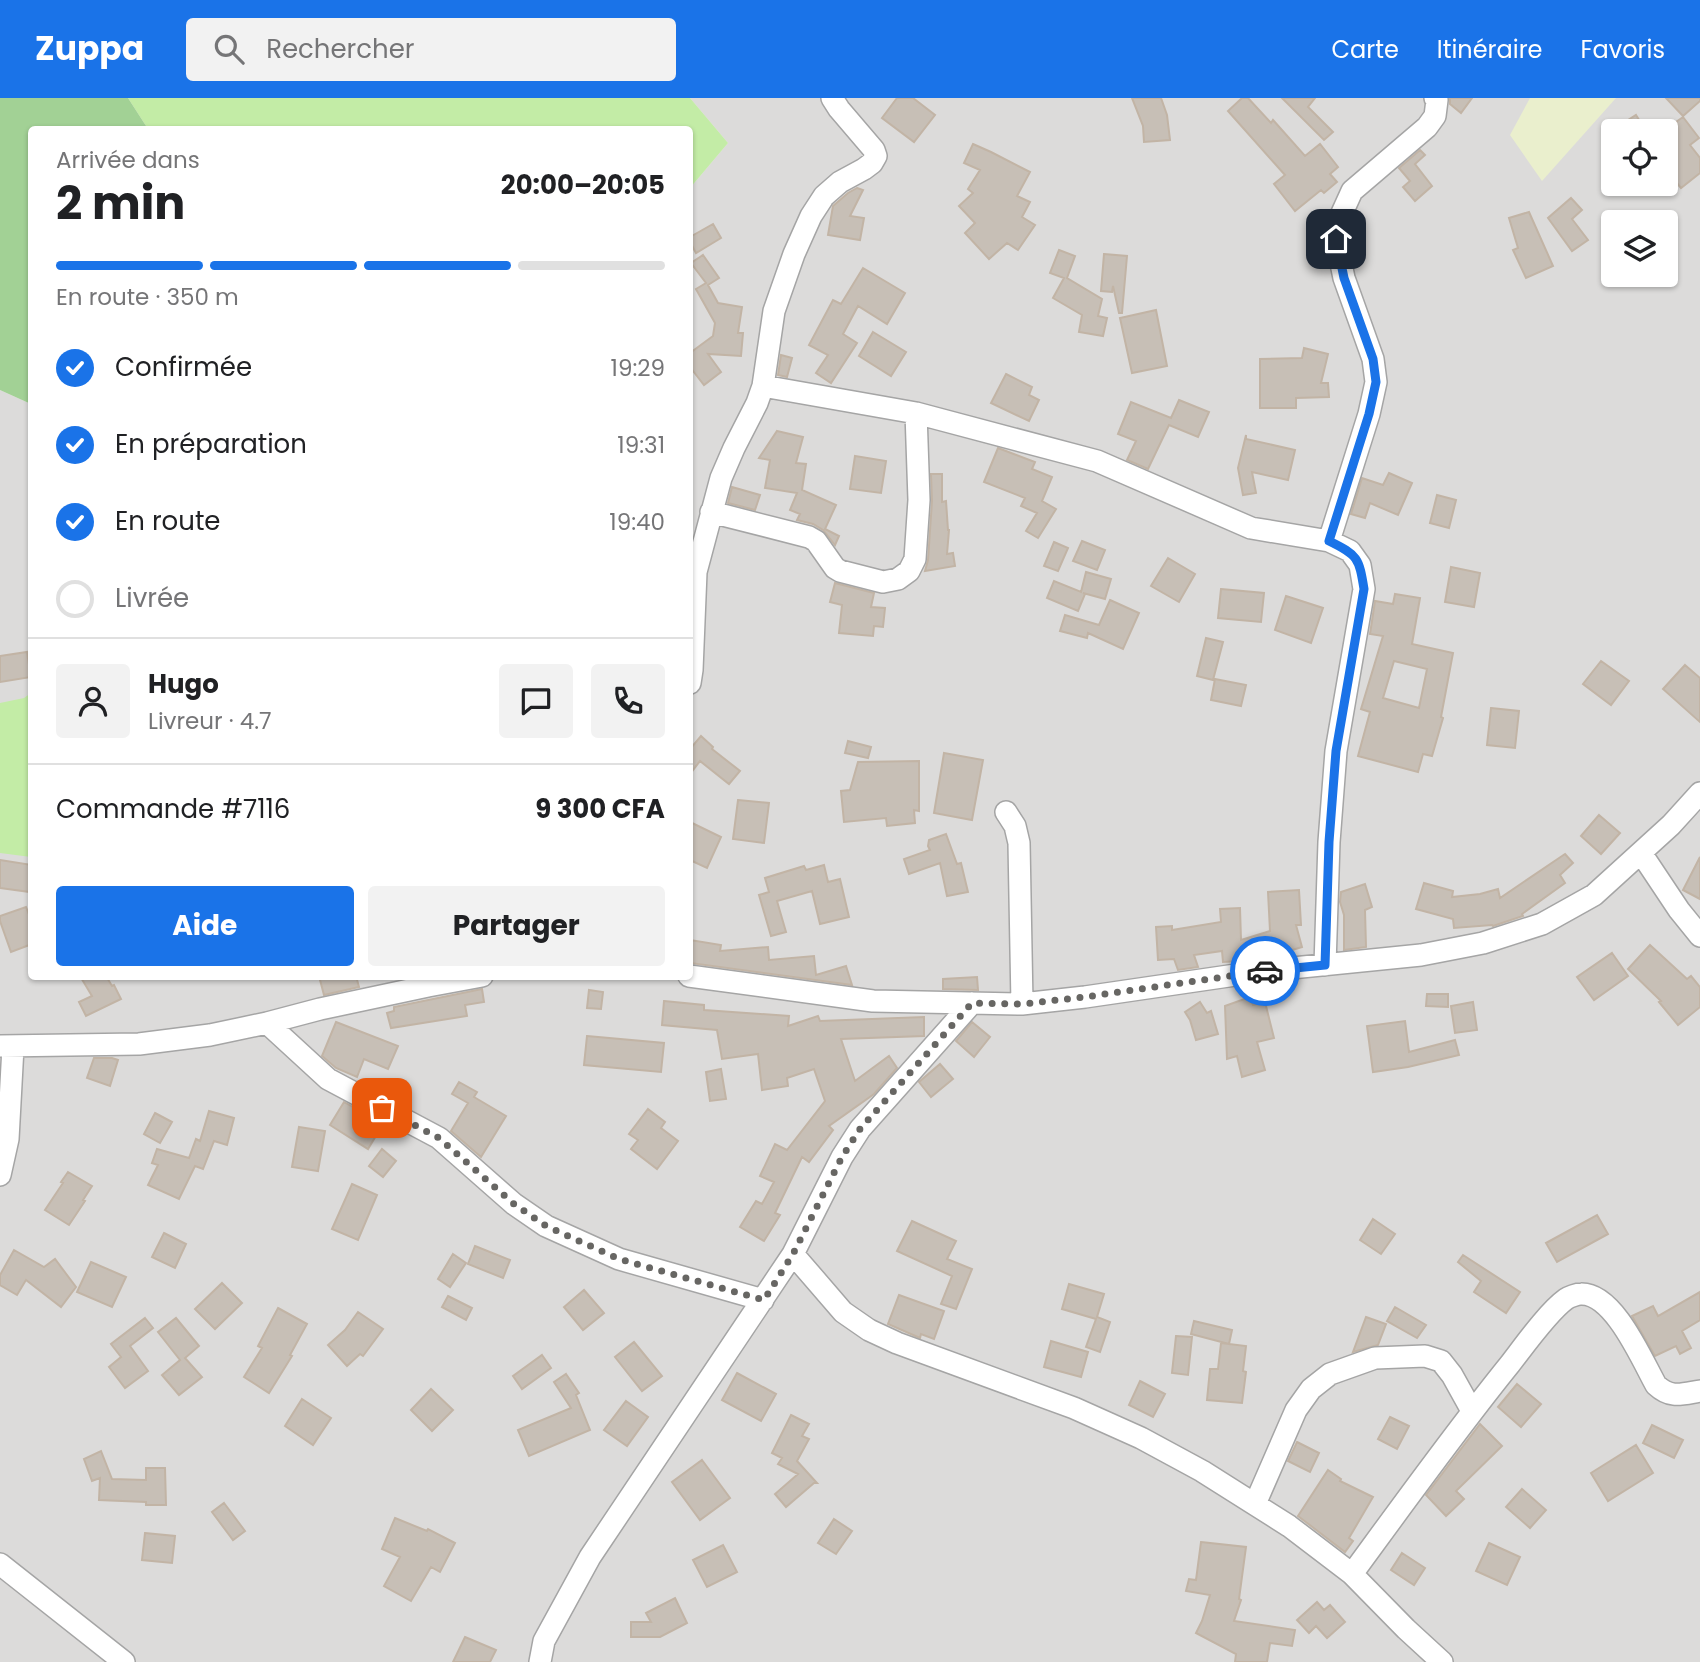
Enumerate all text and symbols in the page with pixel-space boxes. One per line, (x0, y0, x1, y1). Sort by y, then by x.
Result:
search box (186, 18, 676, 81)
text: Zuppa (35, 25, 144, 72)
icon: search (210, 30, 248, 68)
text: Rechercher (266, 31, 415, 67)
text: Carte (1331, 33, 1399, 66)
text: Itinéraire (1437, 33, 1542, 66)
text: Favoris (1580, 33, 1665, 66)
map controls (1601, 119, 1678, 287)
button: locate (1601, 119, 1678, 196)
text: Arrivée dans (56, 144, 200, 176)
text: 20:00–20:05 (501, 167, 665, 203)
text: 2 min (56, 171, 185, 235)
pin (1306, 209, 1366, 269)
button: layers (1601, 210, 1678, 287)
icon: home (1317, 220, 1355, 258)
text: En route · 350 m (56, 281, 239, 313)
icon: check (56, 349, 94, 387)
text: Confirmée (115, 349, 252, 385)
text: 19:29 (611, 352, 665, 384)
icon: check (56, 426, 94, 464)
text: En préparation (115, 426, 307, 462)
text: 19:31 (617, 429, 665, 461)
icon: check (56, 503, 94, 541)
text: En route (115, 503, 220, 539)
text: 19:40 (609, 506, 665, 538)
text: Livrée (115, 580, 189, 616)
button: person (56, 664, 130, 738)
button: chat (499, 664, 573, 738)
button: phone (591, 664, 665, 738)
text: Hugo (148, 666, 219, 702)
text: Livreur · 4.7 (148, 705, 272, 737)
text: Commande #7116 (56, 791, 290, 827)
text: 9 300 CFA (535, 791, 665, 827)
button: Aide (56, 886, 354, 966)
button: Partager (368, 886, 665, 966)
courier (1230, 936, 1300, 1006)
icon: car (1246, 952, 1284, 990)
pin (352, 1078, 412, 1138)
icon: bag (363, 1089, 401, 1127)

